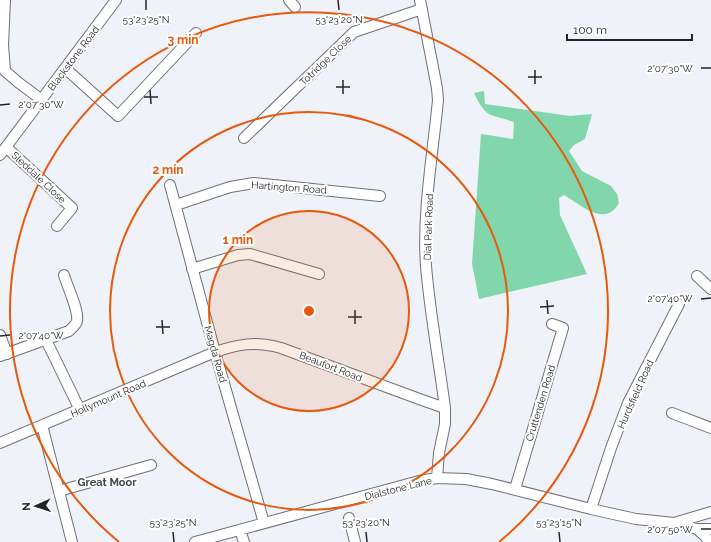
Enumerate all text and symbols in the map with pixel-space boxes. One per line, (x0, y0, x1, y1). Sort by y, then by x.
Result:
text: 53°23'25"N (123, 14, 169, 25)
text: 53°23'20"N (315, 14, 363, 25)
scale bar (567, 16, 692, 42)
text: 100 m (573, 23, 607, 37)
street label: Blackstone Road (46, 24, 101, 93)
text: 3 min (167, 33, 199, 47)
street label: Totridge Close (297, 33, 353, 88)
text: 2°07'30"W (647, 63, 693, 74)
text: 2°07'30"W (18, 99, 64, 110)
street label: Sleddale Close (9, 149, 68, 205)
text: 2 min (152, 163, 184, 177)
street label: Hartington Road (251, 179, 327, 196)
street label: Dial Park Road (422, 193, 435, 261)
text: 1 min (223, 233, 253, 247)
text: 2°07'40"W (647, 293, 693, 304)
centre of rings (302, 304, 316, 318)
street label: Magda Road (202, 324, 229, 384)
text: 2°07'40"W (18, 330, 64, 341)
street label: Beaufort Road (298, 349, 364, 384)
street label: Hurdsfield Road (615, 358, 656, 430)
street label: Cruttenden Road (524, 364, 557, 443)
street label: Hollymount Road (69, 378, 147, 419)
street label: Dialstone Lane (363, 475, 433, 502)
district label: Great Moor (78, 476, 137, 489)
north arrow (16, 486, 56, 526)
text: N (20, 502, 33, 511)
text: 53°23'25"N (150, 517, 196, 528)
text: 53°23'20"N (342, 517, 390, 528)
text: 53°23'15"N (536, 517, 582, 528)
text: 2°07'50"W (647, 524, 693, 535)

